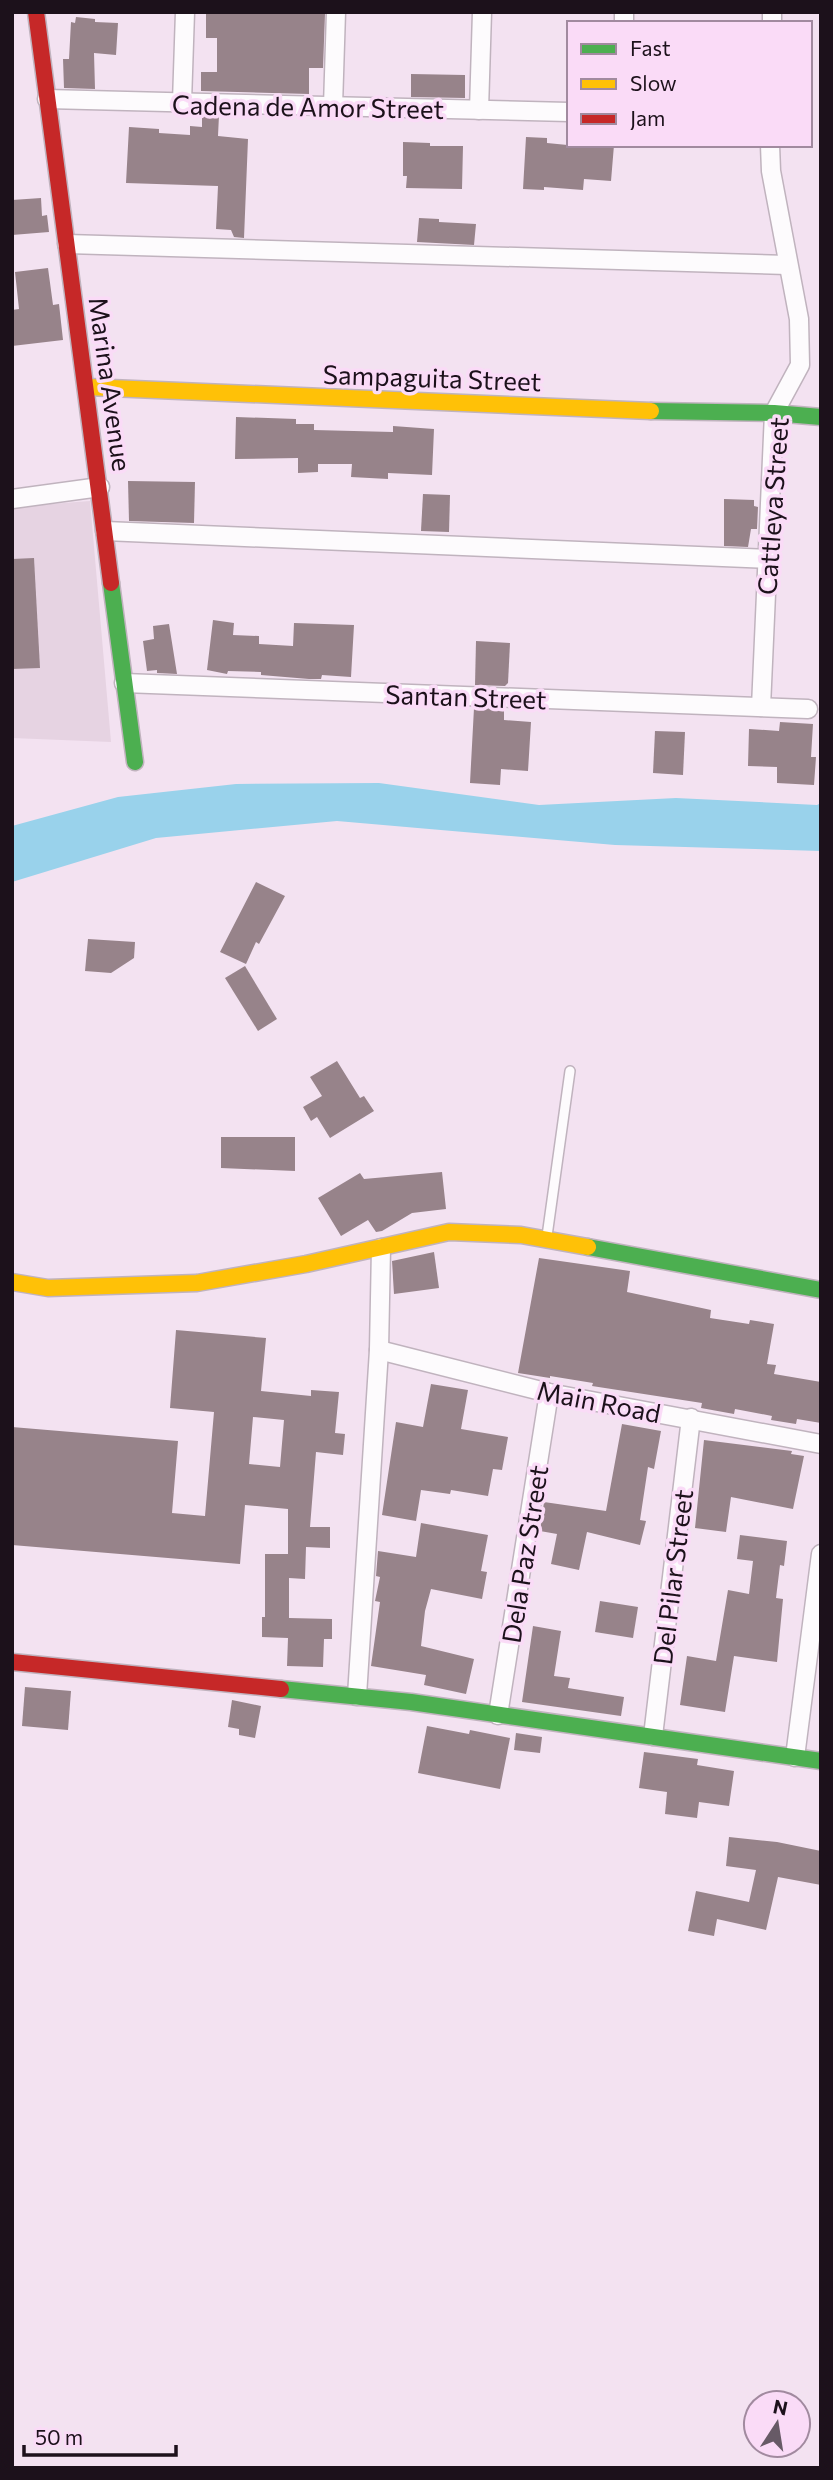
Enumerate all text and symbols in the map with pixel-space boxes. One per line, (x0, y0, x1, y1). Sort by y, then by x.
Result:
legend (567, 21, 812, 147)
text: Fast (630, 35, 671, 60)
text: Slow (630, 70, 677, 95)
street label: Cadena de Amor Street (172, 88, 444, 124)
text: Jam (630, 105, 665, 130)
street label: Marina Avenue (83, 295, 139, 473)
street label: Sampaguita Street (322, 358, 542, 396)
street label: Cattleya Street (750, 416, 794, 596)
street label: Santan Street (385, 678, 547, 714)
street label: Main Road (534, 1374, 664, 1428)
street label: Dela Paz Street (495, 1463, 553, 1645)
street label: Del Pilar Street (646, 1488, 698, 1666)
north arrow (742, 2389, 812, 2459)
text: N (771, 2394, 790, 2420)
scale bar (24, 2414, 177, 2458)
text: 50 m (35, 2424, 83, 2449)

